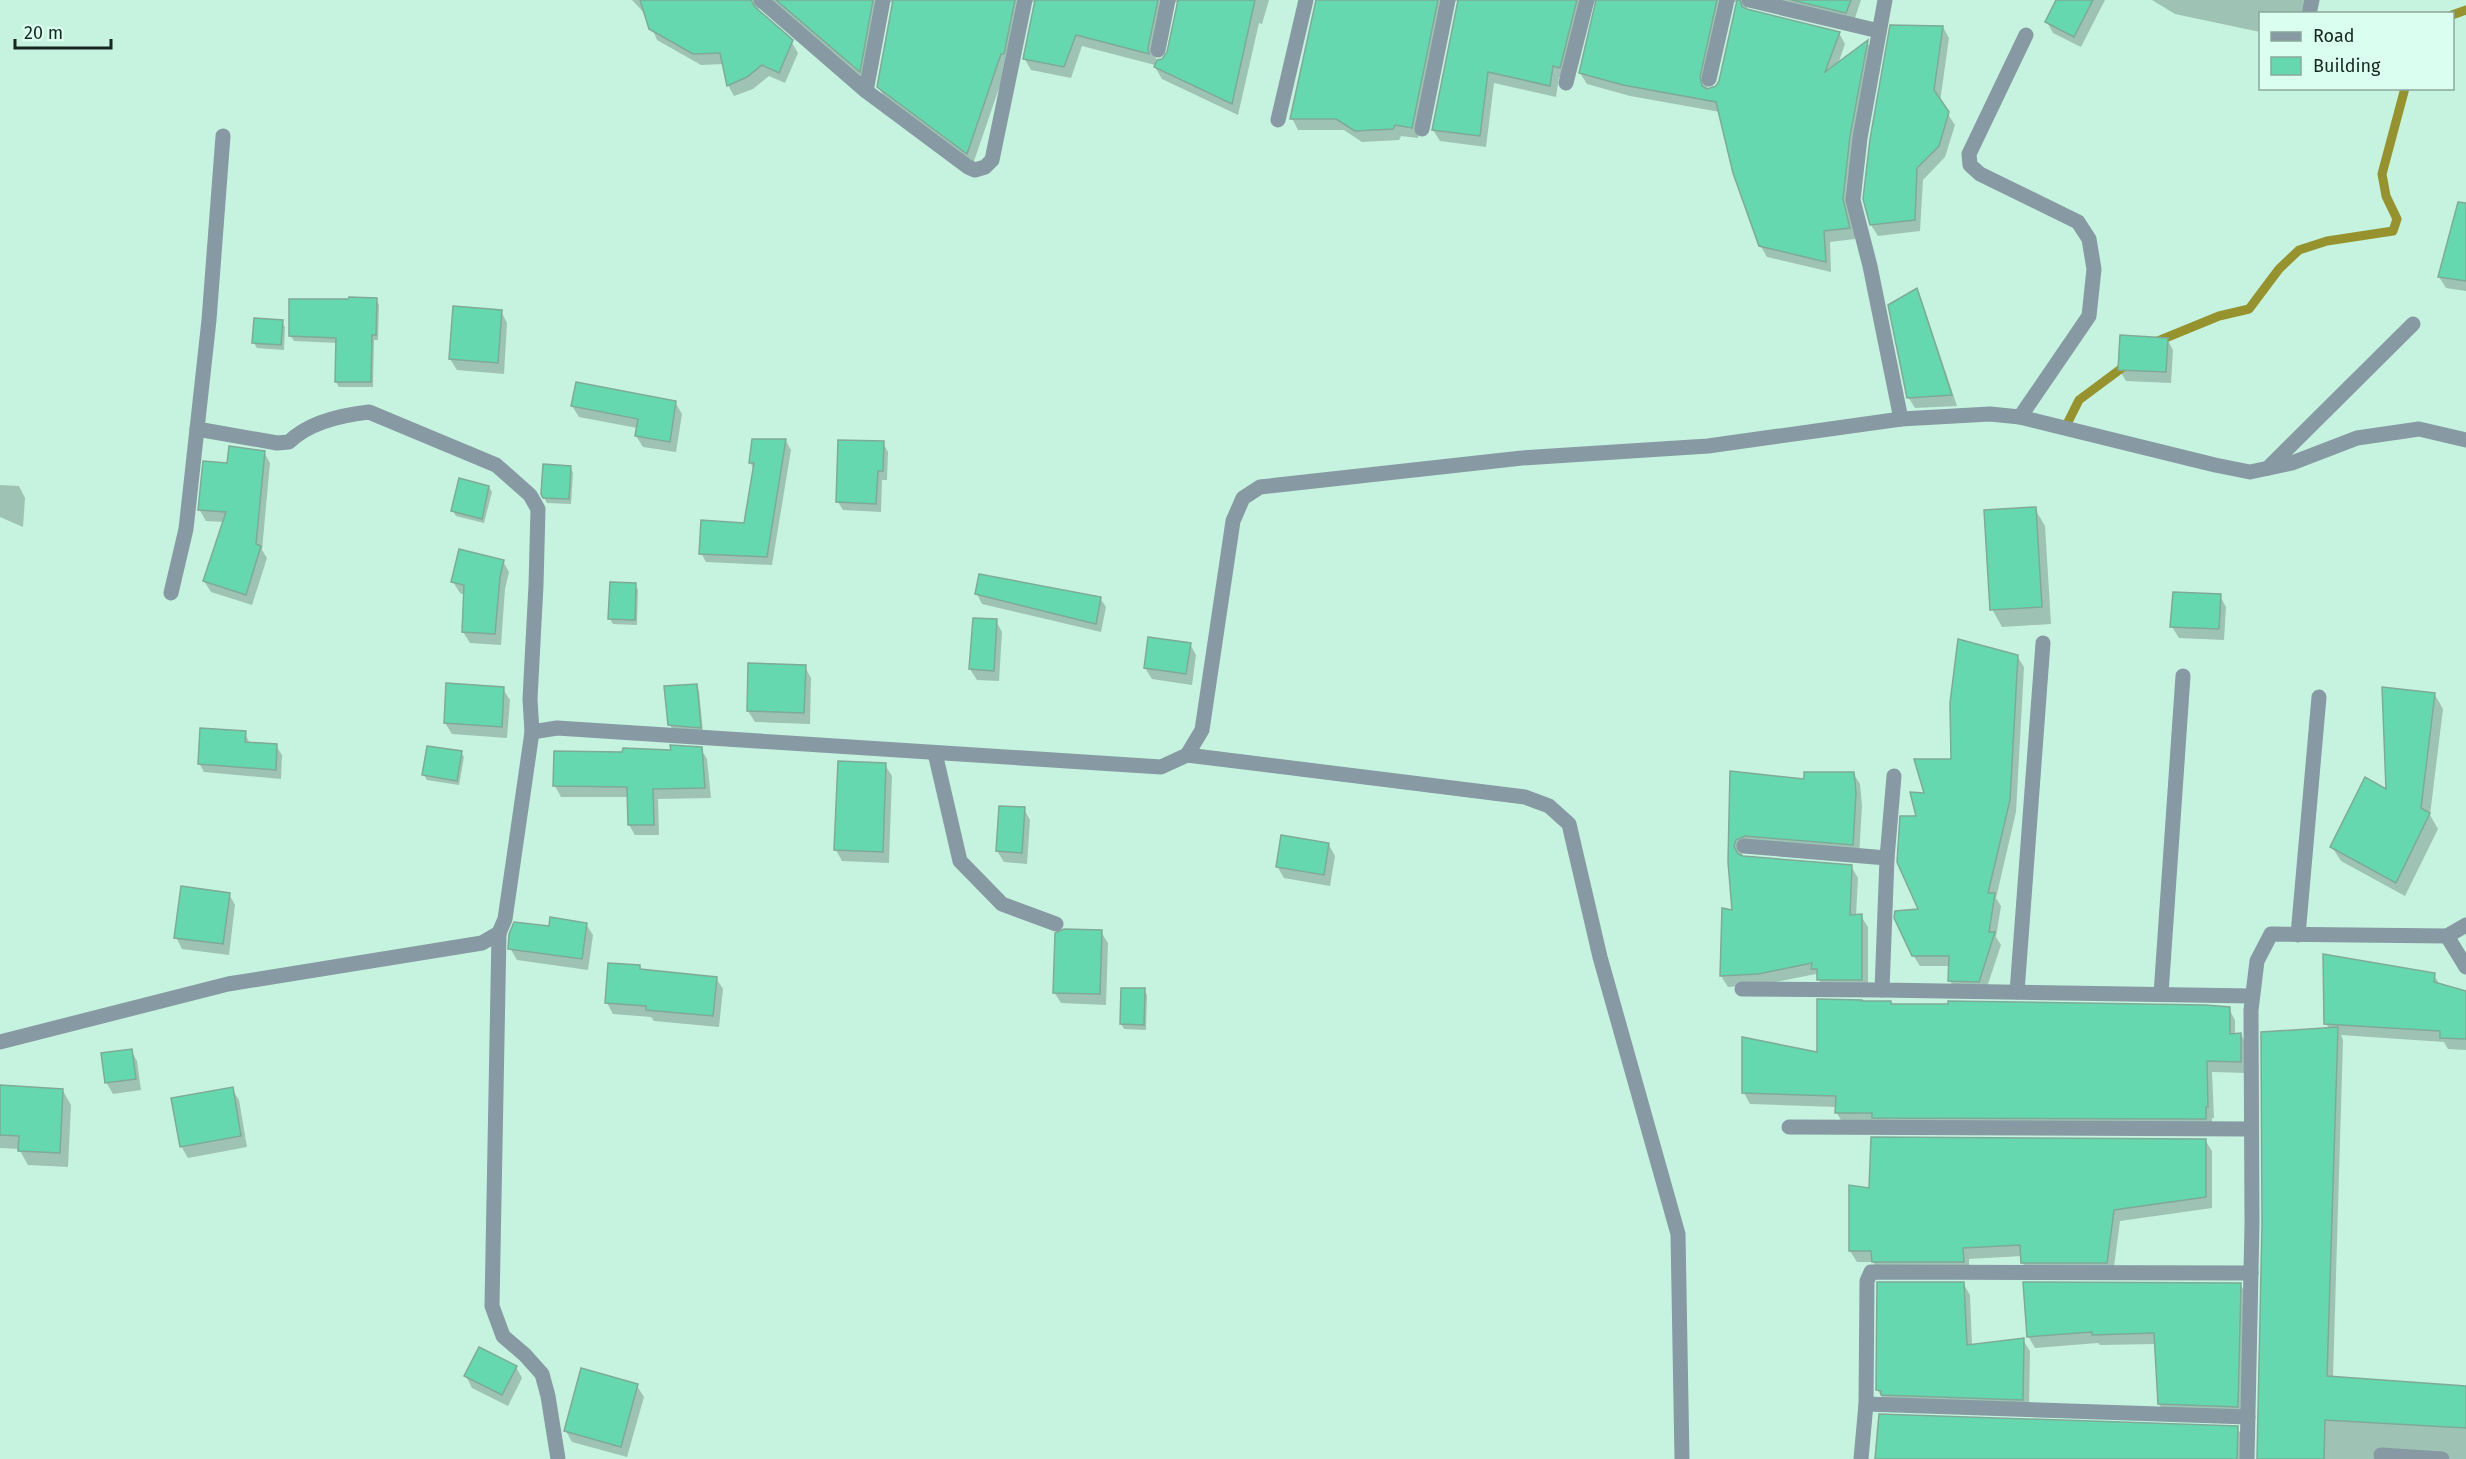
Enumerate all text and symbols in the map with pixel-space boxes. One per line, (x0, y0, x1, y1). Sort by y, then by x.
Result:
scale bar (15, 12, 111, 50)
legend (2259, 12, 2454, 90)
text: 20 m (24, 22, 63, 44)
text: Road (2313, 25, 2355, 47)
text: Building (2313, 55, 2381, 77)

